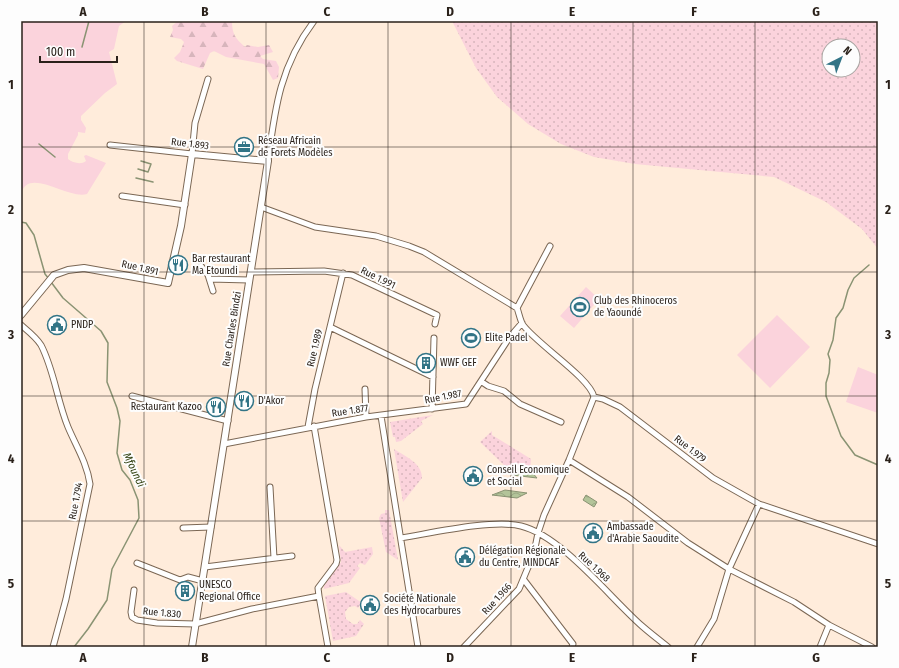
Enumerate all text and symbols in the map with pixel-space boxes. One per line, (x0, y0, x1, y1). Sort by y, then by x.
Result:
text: A (78, 4, 87, 19)
text: B (201, 4, 209, 19)
text: C (324, 4, 331, 19)
text: D (446, 4, 454, 19)
text: E (569, 4, 575, 19)
text: F (691, 4, 697, 19)
text: G (812, 4, 820, 19)
scale bar (40, 38, 117, 64)
north arrow (821, 38, 861, 78)
text: N (841, 44, 854, 58)
text: 100 m (46, 45, 75, 59)
text: 1 (8, 77, 14, 92)
text: 1 (885, 77, 891, 92)
place label: Réseau Africain de Forets Modèles (258, 135, 332, 159)
street label: Rue 1.893 (170, 136, 210, 152)
office icon: Réseau Africain de Forets Modèles (233, 136, 255, 158)
text: 2 (7, 202, 14, 217)
text: 2 (884, 202, 891, 217)
place label: Bar restaurant Ma Etoundi (192, 253, 251, 277)
restaurant icon: Bar restaurant Ma Etoundi (167, 254, 189, 276)
street label: Rue 1.891 (120, 258, 160, 278)
street label: Rue 1.991 (359, 264, 397, 292)
street label: Rue Charles Bindzi (220, 291, 244, 367)
place label: Club des Rhinoceros de Yaoundé (594, 295, 677, 319)
sports icon: Club des Rhinoceros de Yaoundé (569, 296, 591, 318)
public building icon: PNDP (46, 314, 68, 336)
place label: PNDP (71, 319, 93, 331)
text: 3 (7, 327, 14, 342)
sports icon: Elite Padel (460, 327, 482, 349)
text: 3 (884, 327, 891, 342)
street label: Rue 1.989 (305, 328, 325, 368)
place label: Elite Padel (485, 332, 528, 344)
building icon: WWF GEF (415, 352, 437, 374)
place label: WWF GEF (440, 357, 477, 369)
street label: Rue 1.987 (423, 388, 463, 406)
restaurant icon: D'Akor (233, 390, 255, 412)
place label: D'Akor (258, 395, 285, 407)
restaurant icon: Restaurant Kazoo (205, 396, 227, 418)
place label: Restaurant Kazoo (131, 401, 202, 413)
street label: Rue 1.877 (331, 402, 369, 420)
street label: Rue 1.979 (672, 433, 708, 465)
text: 4 (8, 451, 15, 466)
water label: Mfoundi (120, 451, 148, 490)
text: 4 (885, 451, 892, 466)
place label: Conseil Economique et Social (487, 464, 569, 488)
public building icon: Conseil Economique et Social (462, 465, 484, 487)
street label: Rue 1.794 (67, 481, 85, 521)
place label: Ambassade d'Arabie Saoudite (607, 521, 679, 545)
public building icon: Ambassade d'Arabie Saoudite (582, 522, 604, 544)
place label: Délégation Régionale du Centre, MINDCAF (479, 545, 566, 569)
public building icon: Délégation Régionale du Centre, MINDCAF (454, 546, 476, 568)
street label: Rue 1.968 (576, 549, 612, 585)
text: 5 (8, 576, 14, 591)
text: 5 (885, 576, 891, 591)
place label: UNESCO Regional Office (199, 579, 260, 603)
building icon: UNESCO Regional Office (174, 580, 196, 602)
street label: Rue 1.966 (480, 581, 514, 617)
place label: Société Nationale des Hydrocarbures (384, 593, 461, 617)
public building icon: Société Nationale des Hydrocarbures (359, 594, 381, 616)
street label: Rue 1.830 (142, 605, 182, 621)
text: A (78, 650, 87, 665)
text: B (201, 650, 209, 665)
text: C (324, 650, 331, 665)
text: D (446, 650, 454, 665)
text: E (569, 650, 575, 665)
text: F (691, 650, 697, 665)
text: G (812, 650, 820, 665)

